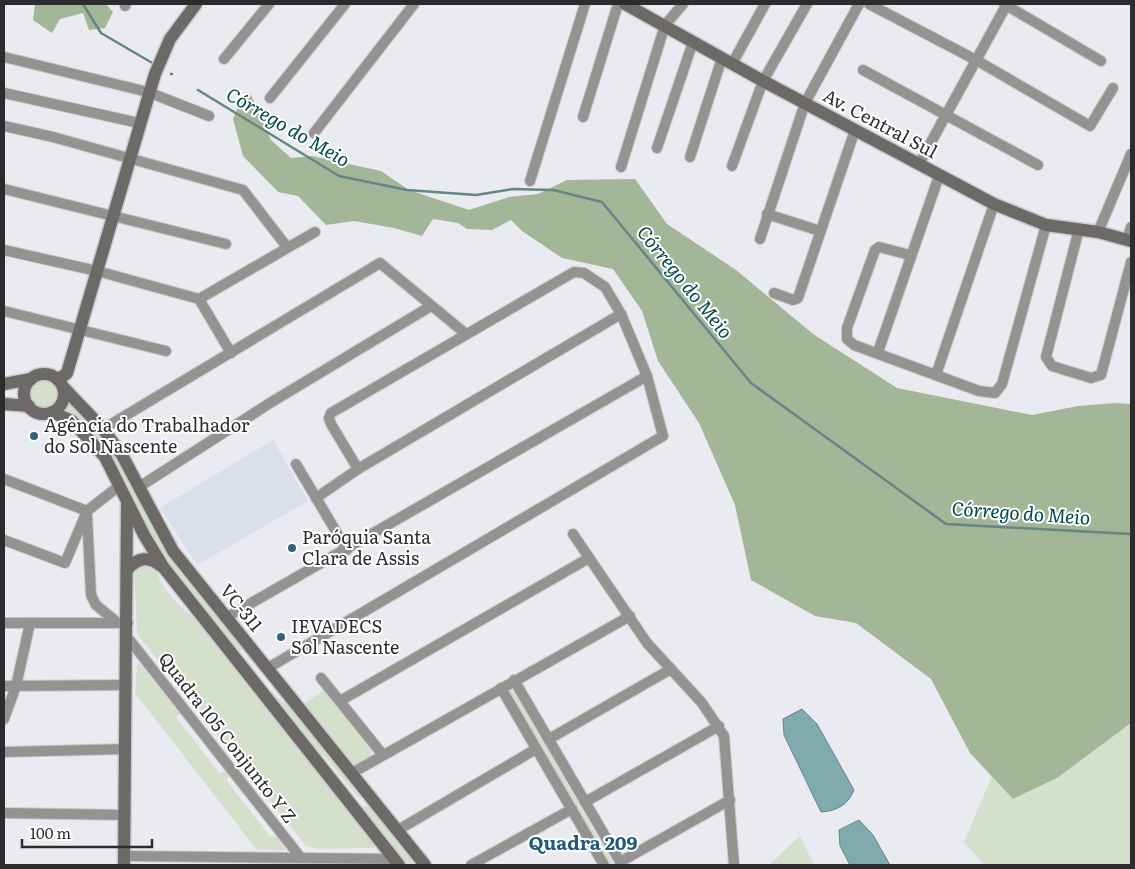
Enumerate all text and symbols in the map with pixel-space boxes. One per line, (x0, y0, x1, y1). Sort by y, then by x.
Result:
water label: Córrego do Meio (221, 79, 356, 173)
street label: Av. Central Sul (819, 81, 943, 164)
water label: Córrego do Meio (631, 219, 740, 344)
place label: Agência do Trabalhador do Sol Nascente (44, 411, 250, 459)
marker: Agência do Trabalhador do Sol Nascente (28, 430, 40, 442)
water label: Córrego do Meio (951, 493, 1091, 531)
place label: Paróquia Santa Clara de Assis (302, 523, 431, 571)
marker: Paróquia Santa Clara de Assis (286, 542, 298, 554)
street label: VC-311 (214, 577, 270, 637)
place label: IEVADECS Sol Nascente (291, 612, 399, 660)
marker: IEVADECS Sol Nascente (275, 631, 287, 643)
street label: Quadra 105 Conjunto Y Z (153, 646, 304, 828)
scale bar (22, 816, 152, 848)
text: 100 m (30, 821, 71, 844)
district label: Quadra 209 (529, 828, 638, 856)

